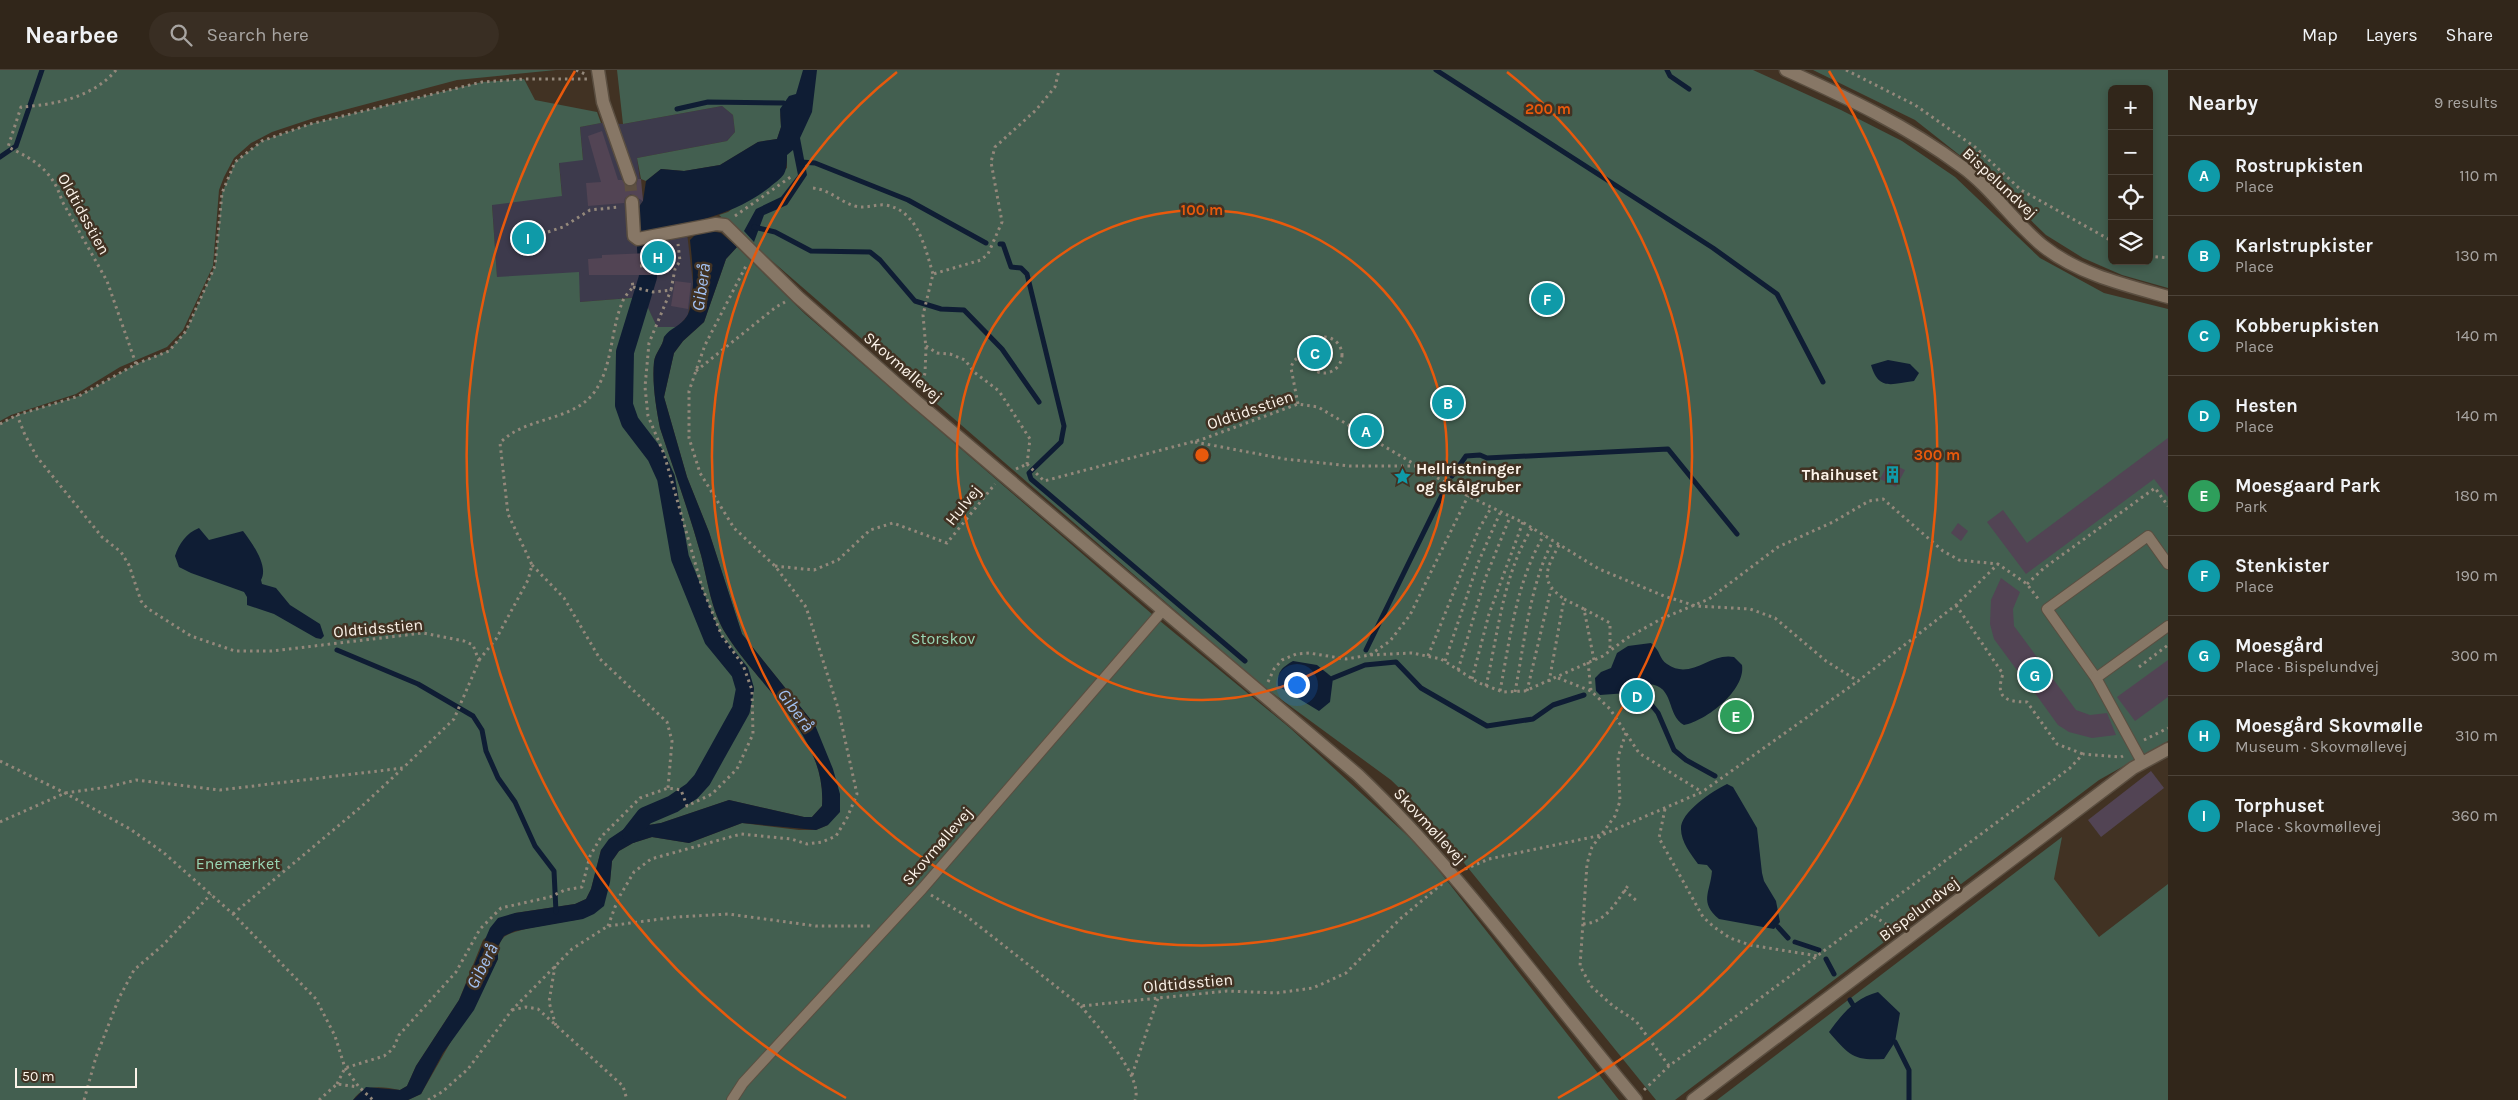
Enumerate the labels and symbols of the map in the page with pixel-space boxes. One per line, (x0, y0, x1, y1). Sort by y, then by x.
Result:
text: 200 m (1525, 100, 1571, 118)
street label: Bispelundvej (1959, 144, 2041, 222)
street label: Oldtidsstien (54, 170, 114, 258)
text: 100 m (1181, 201, 1223, 219)
pin: I (512, 219, 544, 257)
pin: H (642, 238, 674, 276)
water label: Giberå (687, 262, 715, 312)
pin: F (1531, 280, 1563, 318)
street label: Skovmøllevej (860, 328, 946, 406)
pin: C (1299, 334, 1331, 372)
pin: B (1432, 384, 1464, 422)
street label: Oldtidsstien (1204, 386, 1296, 434)
pin: A (1350, 412, 1382, 450)
centre of rings (1193, 446, 1211, 464)
text: 300 m (1914, 446, 1960, 464)
place label: Hellristninger og skålgruber (1416, 459, 1522, 496)
building icon: Thaihuset (1882, 464, 1902, 484)
place label: Thaihuset (1802, 465, 1878, 484)
place icon: Hellristninger og skålgruber (1392, 467, 1412, 487)
street label: Hulvej (941, 481, 985, 529)
street label: Oldtidsstien (332, 615, 424, 641)
park label: Storskov (911, 629, 975, 648)
pin: G (2019, 656, 2051, 694)
your location (1284, 672, 1310, 698)
pin: D (1621, 677, 1653, 715)
water label: Giberå (773, 684, 819, 736)
pin: E (1720, 697, 1752, 735)
street label: Skovmøllevej (1390, 784, 1470, 868)
street label: Skovmøllevej (898, 803, 976, 889)
park label: Enemærket (196, 854, 280, 873)
street label: Bispelundvej (1875, 873, 1963, 945)
water label: Giberå (461, 939, 503, 993)
street label: Oldtidsstien (1142, 970, 1234, 996)
scale bar (15, 1065, 138, 1088)

